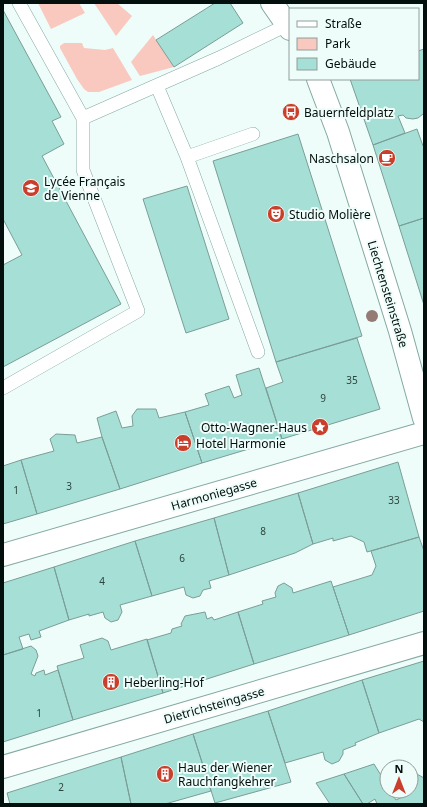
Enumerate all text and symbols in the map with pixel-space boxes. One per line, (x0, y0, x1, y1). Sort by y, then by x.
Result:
legend (289, 8, 419, 80)
text: Straße (325, 15, 362, 32)
text: Park (325, 35, 351, 52)
text: Gebäude (325, 55, 376, 72)
bus stop icon: Bauernfeldplatz (281, 102, 301, 122)
place label: Bauernfeldplatz (304, 104, 394, 121)
cafe icon: Naschsalon (377, 148, 397, 168)
place label: Naschsalon (309, 150, 374, 167)
place label: Lycée Français de Vienne (44, 173, 126, 204)
school or university icon: Lycée Français de Vienne (21, 178, 41, 198)
theatre icon: Studio Molière (266, 204, 286, 224)
place label: Studio Molière (289, 206, 371, 223)
street label: Liechtensteinstraße (364, 238, 412, 350)
house number: 35 (346, 373, 358, 387)
house number: 9 (320, 391, 326, 405)
place icon: Otto-Wagner-Haus (310, 417, 330, 437)
place label: Otto-Wagner-Haus (201, 419, 307, 436)
hotel icon: Hotel Harmonie (173, 433, 193, 453)
place label: Hotel Harmonie (196, 435, 286, 452)
street label: Harmoniegasse (169, 474, 259, 514)
house number: 3 (66, 479, 72, 493)
house number: 1 (13, 483, 19, 497)
house number: 33 (388, 493, 400, 507)
house number: 8 (260, 524, 266, 538)
house number: 6 (179, 551, 185, 565)
house number: 4 (99, 574, 105, 588)
building icon: Heberling-Hof (101, 672, 121, 692)
place label: Heberling-Hof (124, 674, 205, 691)
street label: Dietrichsteingasse (162, 682, 267, 727)
house number: 1 (36, 706, 42, 720)
place label: Haus der Wiener Rauchfangkehrer (178, 759, 276, 790)
north arrow (379, 759, 419, 799)
text: N (395, 761, 403, 776)
building icon: Haus der Wiener Rauchfangkehrer (155, 764, 175, 784)
house number: 2 (58, 780, 64, 794)

